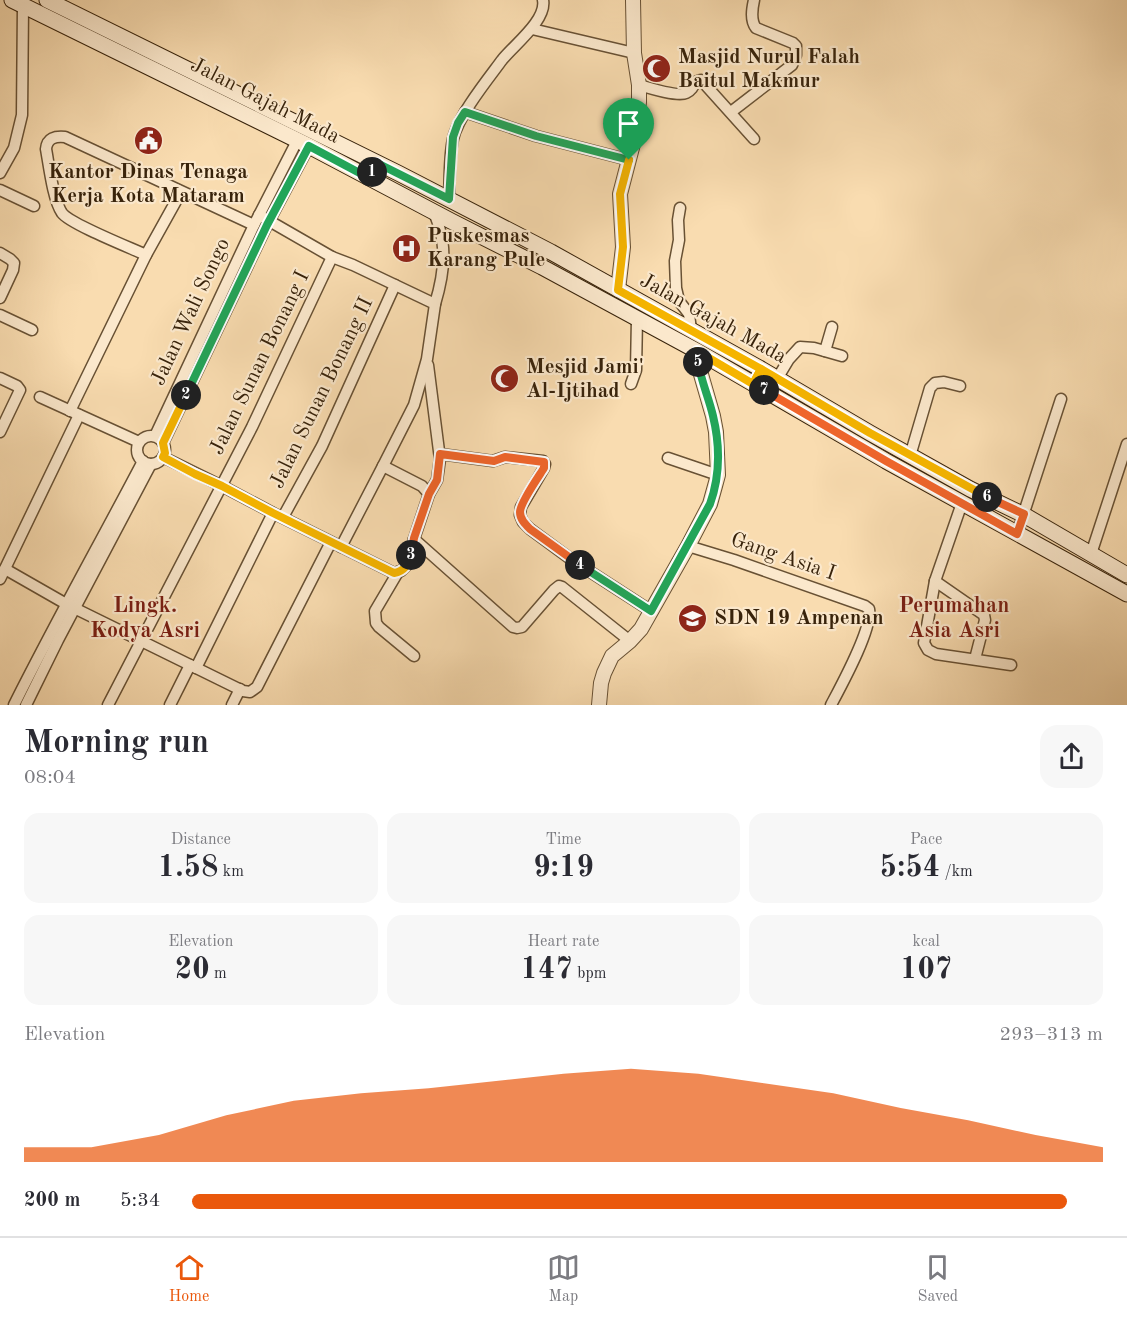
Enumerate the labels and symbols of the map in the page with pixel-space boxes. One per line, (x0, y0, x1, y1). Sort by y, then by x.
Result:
place label: Masjid Nurul Falah Baitul Makmur (678, 47, 860, 92)
mosque icon: Masjid Nurul Falah Baitul Makmur (641, 53, 673, 85)
street label: Jalan Gajah Mada (187, 54, 343, 148)
pin (603, 98, 654, 160)
public building icon: Kantor Dinas Tenaga Kerja Kota Mataram (132, 125, 164, 157)
pin: 1 (357, 157, 387, 187)
place label: Kantor Dinas Tenaga Kerja Kota Mataram (48, 162, 248, 207)
place label: Puskesmas Karang Pule (427, 226, 545, 271)
hospital icon: Puskesmas Karang Pule (390, 232, 422, 264)
street label: Jalan Wali Songo (148, 235, 234, 389)
street label: Jalan Sunan Bonang I (206, 268, 314, 458)
street label: Jalan Gajah Mada (636, 270, 790, 368)
street label: Jalan Sunan Bonang II (267, 294, 377, 492)
pin: 5 (683, 347, 713, 377)
place label: Mesjid Jami' Al-Ijtihad (526, 357, 644, 402)
mosque icon: Mesjid Jami' Al-Ijtihad (489, 363, 521, 395)
pin: 7 (749, 375, 779, 405)
pin: 2 (171, 380, 201, 410)
pin: 6 (972, 482, 1002, 512)
street label: Gang Asia I (728, 529, 838, 585)
pin: 3 (396, 540, 426, 570)
pin: 4 (565, 550, 595, 580)
district label: Lingk. Kodya Asri (90, 595, 200, 642)
district label: Perumahan Asia Asri (899, 595, 1009, 642)
school or university icon: SDN 19 Ampenan (677, 602, 709, 634)
place label: SDN 19 Ampenan (714, 608, 884, 629)

